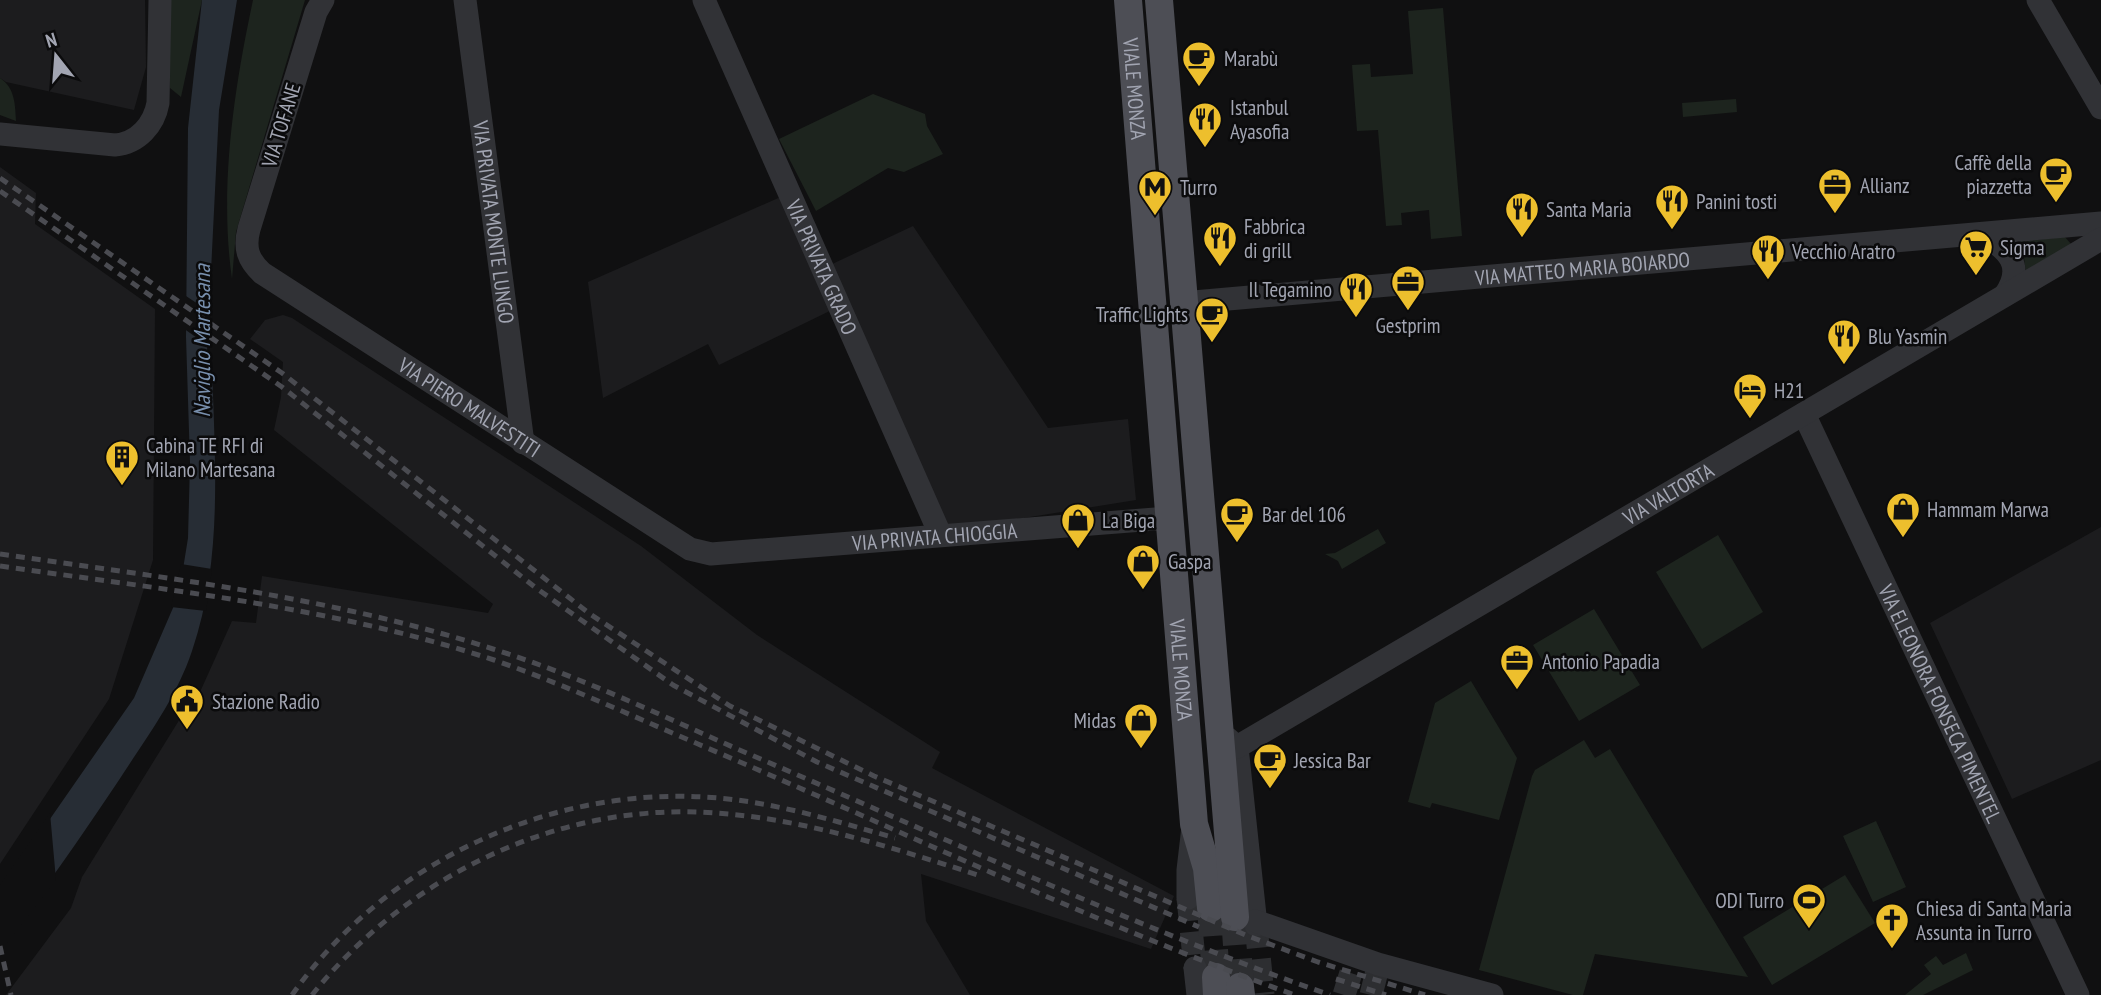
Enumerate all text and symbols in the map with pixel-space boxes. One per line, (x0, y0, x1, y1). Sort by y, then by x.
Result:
north arrow (21, 21, 91, 91)
text: N (43, 27, 59, 53)
street label: VIALE MONZA (1118, 36, 1153, 141)
cafe icon: Marabù (1180, 39, 1218, 88)
place label: Marabù (1224, 45, 1278, 72)
street label: VIA TOFANE (255, 80, 307, 171)
place label: Istanbul Ayasofia (1230, 94, 1289, 145)
restaurant icon: Istanbul Ayasofia (1186, 100, 1224, 149)
street label: VIA PRIVATA MONTE LUNGO (467, 118, 521, 325)
place label: Caffè della piazzetta (1955, 149, 2032, 200)
cafe icon: Caffè della piazzetta (2037, 155, 2075, 204)
office icon: Allianz (1816, 166, 1854, 215)
metro station icon: Turro (1136, 168, 1174, 217)
place label: Allianz (1860, 172, 1909, 199)
place label: Turro (1180, 174, 1217, 201)
restaurant icon: Panini tosti (1653, 182, 1691, 231)
place label: Panini tosti (1696, 188, 1777, 215)
restaurant icon: Santa Maria (1503, 190, 1541, 239)
street label: VIA PRIVATA GRADO (780, 194, 864, 339)
place label: Santa Maria (1546, 196, 1632, 223)
place label: Fabbrica di grill (1244, 213, 1306, 264)
restaurant icon: Fabbrica di grill (1201, 219, 1239, 268)
supermarket icon: Sigma (1957, 228, 1995, 277)
restaurant icon: Vecchio Aratro (1749, 232, 1787, 281)
place label: Sigma (2000, 234, 2045, 261)
place label: Vecchio Aratro (1791, 238, 1895, 265)
street label: VIA MATTEO MARIA BOIARDO (1473, 245, 1691, 291)
water label: Naviglio Martesana (187, 263, 216, 418)
office icon: Gestprim (1389, 263, 1427, 312)
restaurant icon: Il Tegamino (1337, 270, 1375, 319)
place label: Il Tegamino (1249, 276, 1332, 303)
cafe icon: Traffic Lights (1193, 295, 1231, 344)
place label: Traffic Lights (1096, 301, 1188, 328)
place label: Gestprim (1376, 312, 1441, 339)
restaurant icon: Blu Yasmin (1825, 317, 1863, 366)
place label: Blu Yasmin (1868, 323, 1947, 350)
street label: VIA PIERO MALVESTITI (393, 351, 546, 463)
hotel icon: H21 (1731, 371, 1769, 420)
place label: H21 (1774, 377, 1804, 404)
place label: Cabina TE RFI di Milano Martesana (146, 432, 275, 483)
building icon: Cabina TE RFI di Milano Martesana (103, 438, 141, 487)
street label: VIA VALTORTA (1617, 456, 1718, 531)
shop icon: Hammam Marwa (1884, 490, 1922, 539)
cafe icon: Bar del 106 (1218, 495, 1256, 544)
place label: Hammam Marwa (1927, 496, 2049, 523)
shop icon: La Biga (1059, 501, 1097, 550)
place label: Bar del 106 (1262, 501, 1346, 528)
place label: La Biga (1102, 507, 1155, 534)
street label: VIA PRIVATA CHIOGGIA (850, 516, 1018, 556)
shop icon: Gaspa (1124, 542, 1162, 591)
place label: Gaspa (1168, 548, 1211, 575)
street label: VIA ELEONORA FONSECA PIMENTEL (1872, 579, 2008, 827)
street label: VIALE MONZA (1164, 617, 1199, 722)
office icon: Antonio Papadia (1498, 642, 1536, 691)
place label: Antonio Papadia (1542, 648, 1660, 675)
public building icon: Stazione Radio (168, 682, 206, 731)
place label: Stazione Radio (212, 688, 320, 715)
shop icon: Midas (1122, 701, 1160, 750)
place label: Midas (1073, 707, 1116, 734)
cafe icon: Jessica Bar (1251, 741, 1289, 790)
place label: Jessica Bar (1293, 747, 1371, 774)
sports icon: ODI Turro (1790, 881, 1828, 930)
place label: ODI Turro (1715, 887, 1784, 914)
place label: Chiesa di Santa Maria Assunta in Turro (1916, 895, 2072, 946)
church icon: Chiesa di Santa Maria Assunta in Turro (1873, 901, 1911, 950)

